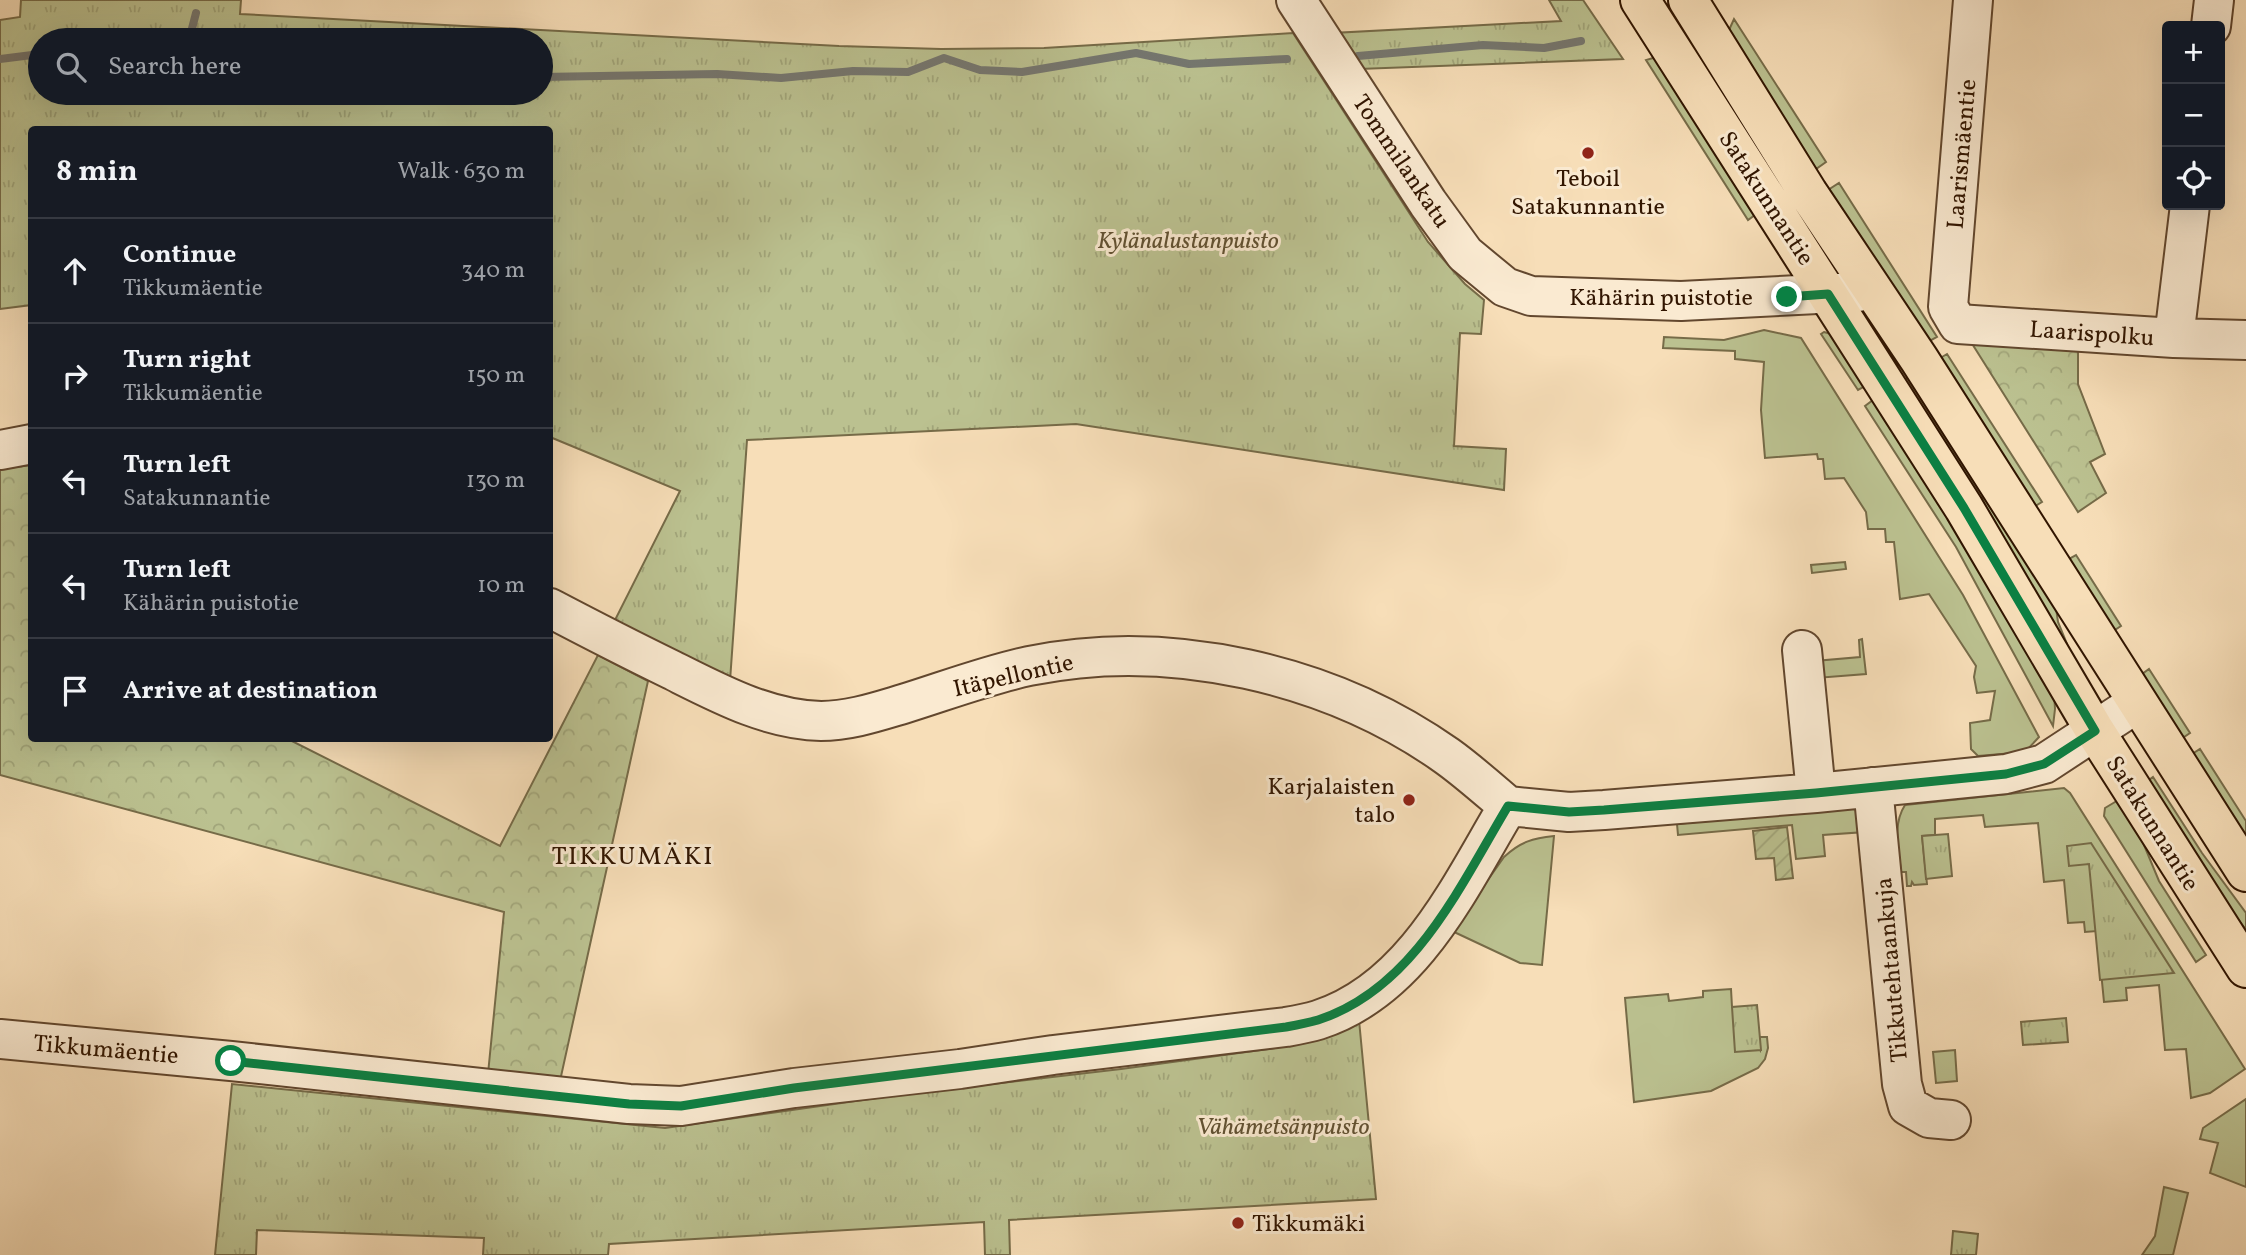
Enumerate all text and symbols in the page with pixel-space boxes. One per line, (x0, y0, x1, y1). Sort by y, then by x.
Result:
map controls (2162, 21, 2225, 210)
button: + (2162, 21, 2225, 84)
search box (28, 28, 553, 105)
icon: search (52, 48, 90, 86)
text: Search here (108, 49, 241, 85)
street label: Laarismäentie (1939, 78, 1987, 231)
button: − (2162, 84, 2225, 147)
street label: Tommilankatu (1343, 88, 1458, 236)
street label: Satakunnantie (1709, 125, 1821, 273)
marker: Teboil Satakunnantie (1580, 145, 1596, 161)
button: locate (2162, 147, 2225, 210)
text: 8 min (56, 151, 138, 193)
text: Walk · 630 m (398, 156, 525, 188)
place label: Teboil Satakunnantie (1511, 163, 1665, 225)
park label: Kylänalustanpuisto (1097, 225, 1279, 259)
text: Continue (123, 237, 236, 273)
icon: ahead (56, 252, 94, 290)
text: 340 m (461, 255, 525, 287)
text: Tikkumäentie (123, 273, 263, 305)
route end (1771, 281, 1802, 312)
street label: Kähärin puistotie (1569, 282, 1753, 316)
street label: Laarispolku (2028, 314, 2155, 356)
text: Turn right (123, 342, 251, 378)
icon: right (56, 357, 94, 395)
text: 150 m (467, 360, 525, 392)
text: Tikkumäentie (123, 378, 263, 410)
text: Turn left (123, 447, 231, 483)
icon: left (56, 462, 94, 500)
text: 130 m (466, 465, 525, 497)
text: Satakunnantie (123, 483, 270, 515)
text: Turn left (123, 552, 231, 588)
icon: left (56, 567, 94, 605)
text: 10 m (477, 570, 525, 602)
text: Kähärin puistotie (123, 588, 299, 620)
street label: Itäpellontie (950, 647, 1077, 707)
icon: arrive (56, 672, 94, 710)
text: Arrive at destination (123, 673, 378, 709)
street label: Satakunnantie (2096, 750, 2206, 898)
place label: Karjalaisten talo (1267, 771, 1395, 833)
marker: Karjalaisten talo (1401, 792, 1417, 808)
district label: TIKKUMÄKI (551, 839, 715, 875)
street label: Tikkutehtaankuja (1868, 876, 1918, 1064)
street label: Tikkumäentie (32, 1028, 180, 1074)
route start (215, 1045, 246, 1076)
park label: Vähämetsänpuisto (1197, 1111, 1369, 1145)
place label: Tikkumäki (1252, 1208, 1365, 1242)
marker: Tikkumäki (1230, 1215, 1246, 1231)

